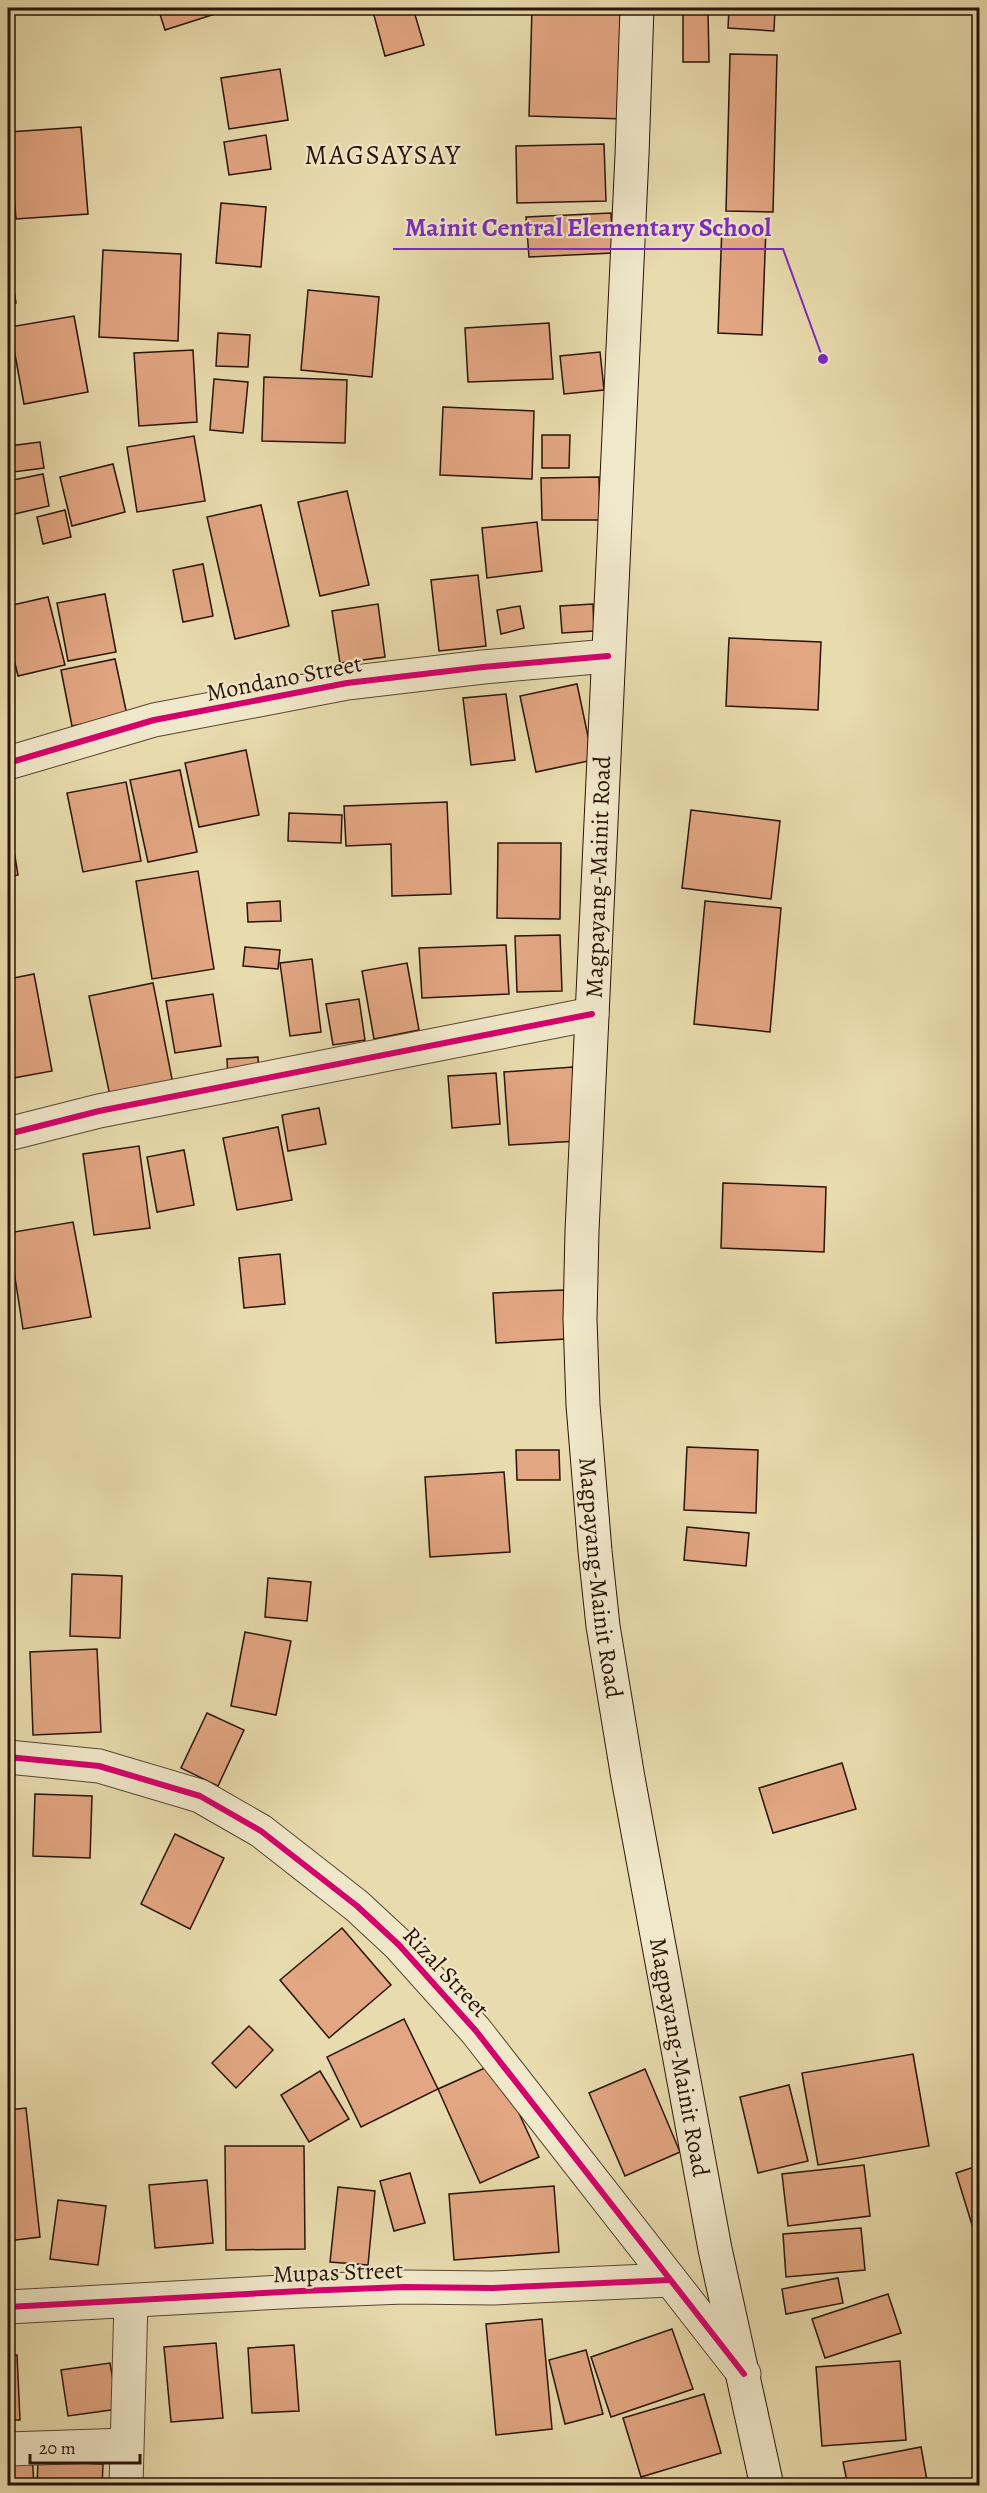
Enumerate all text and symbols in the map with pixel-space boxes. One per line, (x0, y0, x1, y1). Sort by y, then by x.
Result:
district label: MAGSAYSAY (305, 137, 461, 173)
callout: Mainit Central Elementary School (393, 205, 783, 249)
text: Mainit Central Elementary School (405, 210, 771, 245)
street label: Mondano Street (203, 647, 365, 709)
street label: Magpayang-Mainit Road (578, 755, 618, 999)
street label: Magpayang-Mainit Road (571, 1456, 631, 1701)
street label: Rizal Street (396, 1920, 496, 2024)
street label: Magpayang-Mainit Road (642, 1935, 717, 2179)
street label: Mupas Street (272, 2254, 404, 2290)
scale bar (30, 2427, 140, 2465)
text: 20 m (39, 2436, 76, 2460)

